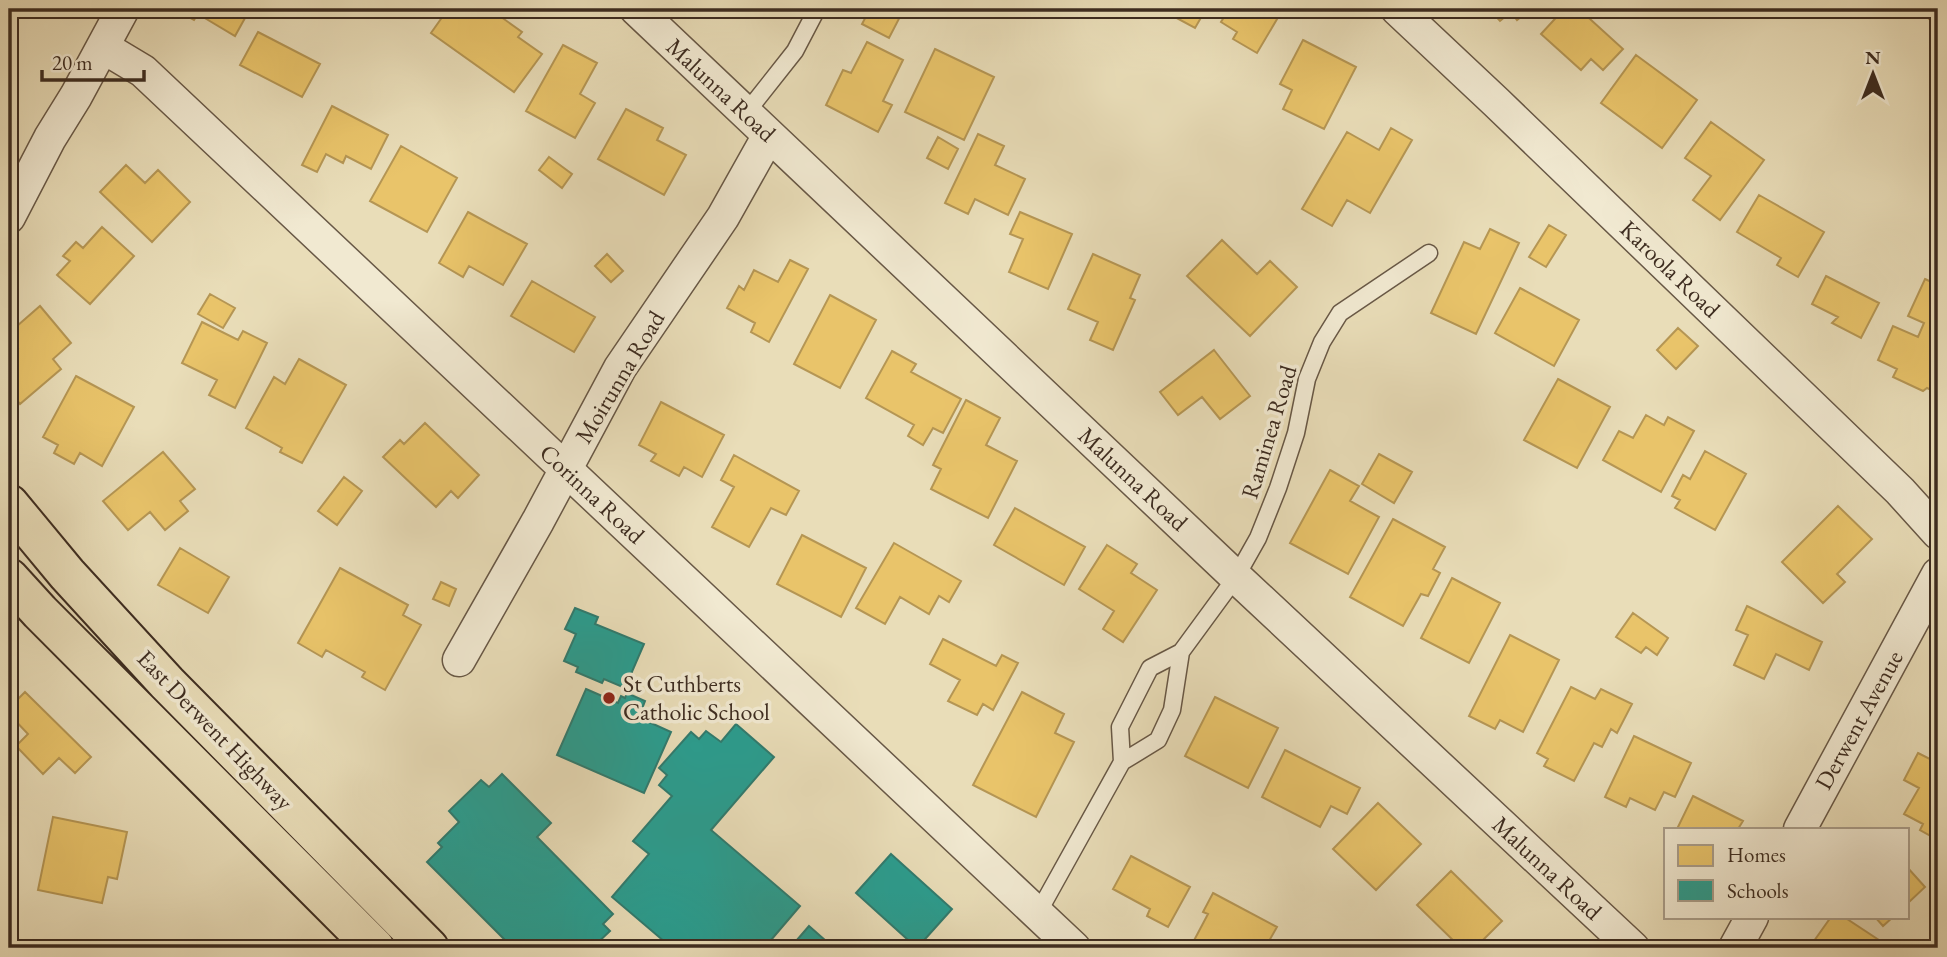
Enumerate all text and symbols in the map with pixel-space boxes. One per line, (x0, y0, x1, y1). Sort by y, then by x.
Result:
street label: Malunna Road (660, 31, 783, 149)
scale bar (42, 38, 144, 82)
north arrow (1839, 38, 1909, 108)
text: N (1865, 45, 1881, 70)
text: 20 m (52, 49, 93, 76)
street label: Karoola Road (1614, 213, 1728, 325)
street label: Moirunna Road (568, 304, 672, 449)
street label: Raminea Road (1234, 361, 1304, 502)
street label: Malunna Road (1072, 420, 1195, 538)
street label: Corinna Road (533, 437, 652, 551)
street label: East Derwent Highway (131, 643, 300, 817)
street label: Derwent Avenue (1808, 645, 1910, 795)
place label: St Cuthberts Catholic School (623, 668, 770, 727)
marker: St Cuthberts Catholic School (601, 690, 617, 706)
street label: Malunna Road (1486, 809, 1609, 927)
legend (1664, 828, 1909, 918)
text: Homes (1727, 841, 1786, 868)
text: Schools (1727, 877, 1789, 904)

